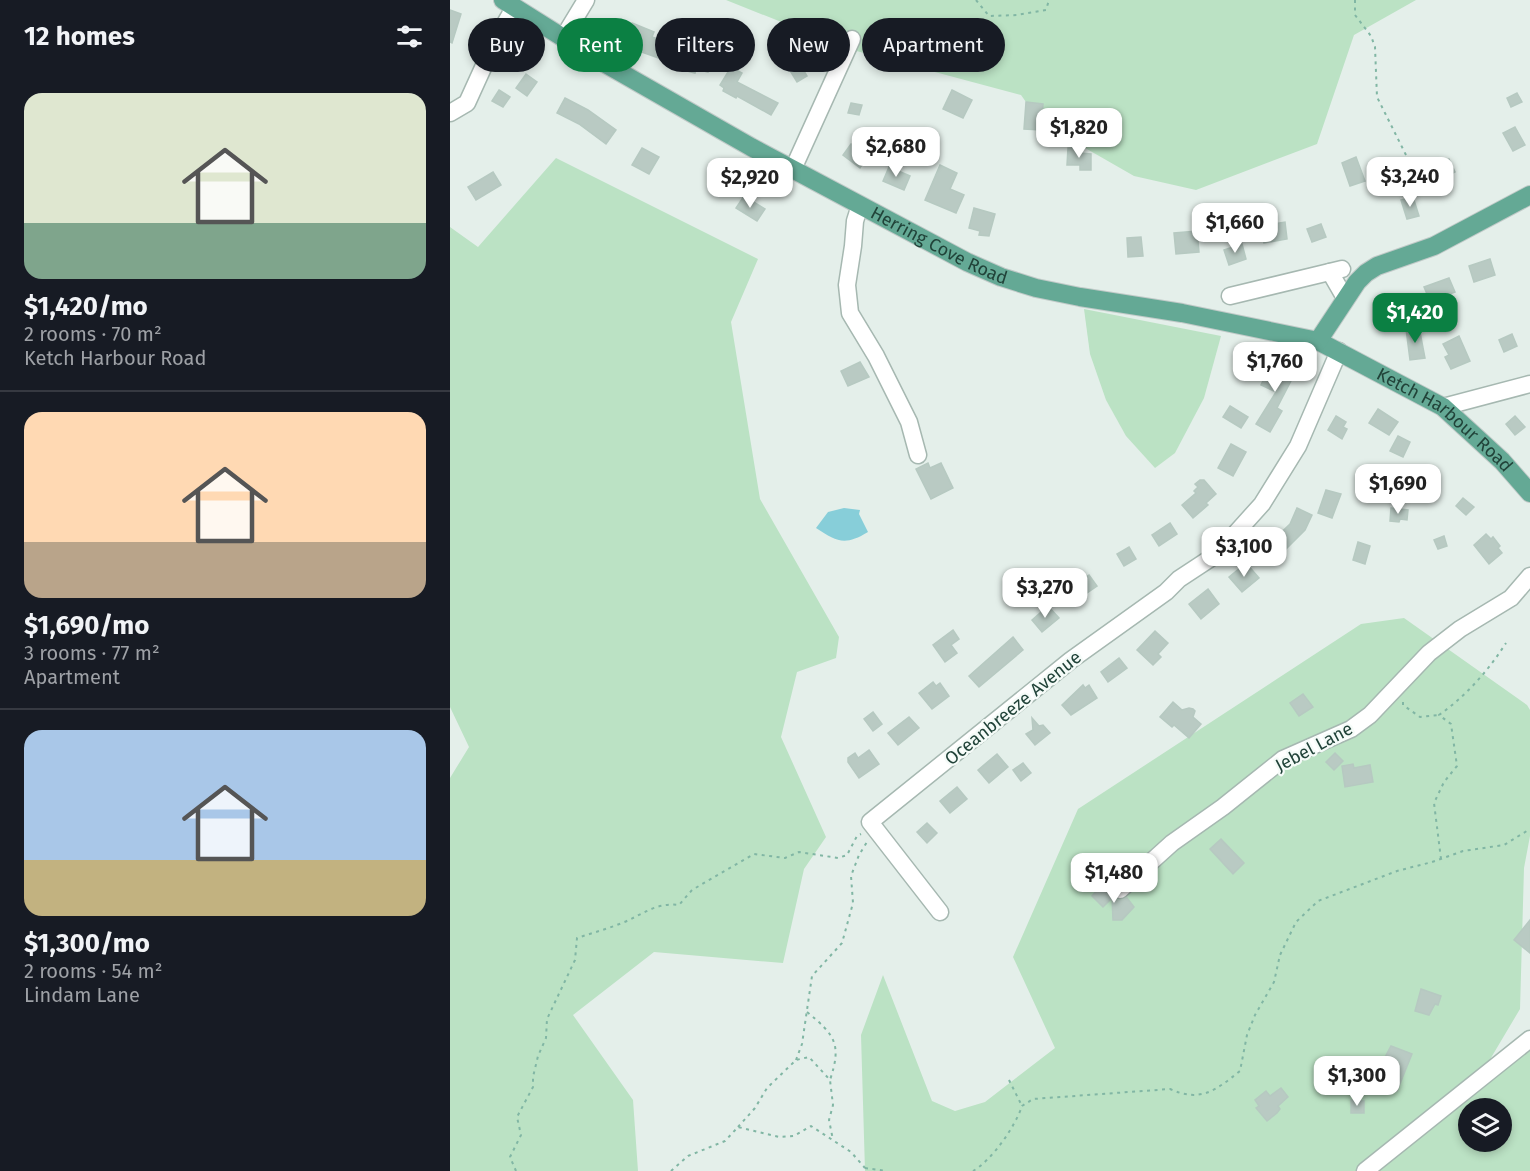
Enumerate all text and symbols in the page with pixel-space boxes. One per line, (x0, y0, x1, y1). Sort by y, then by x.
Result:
chip: Buy (468, 18, 545, 72)
chip: Rent (557, 18, 643, 72)
chip: Filters (655, 18, 755, 72)
chip: New (767, 18, 850, 72)
chip: Apartment (862, 18, 1005, 72)
icon: filters (393, 20, 426, 53)
text: 12 homes (24, 21, 135, 52)
pin: $1,820 (1030, 108, 1128, 159)
text: $1,820 (1050, 115, 1108, 139)
pin: $2,680 (847, 127, 945, 178)
icon: home (171, 132, 279, 240)
text: $2,680 (866, 134, 926, 158)
pin: $3,240 (1361, 157, 1459, 208)
pin: $2,920 (701, 158, 799, 209)
text: $3,240 (1381, 164, 1439, 188)
text: $2,920 (721, 165, 779, 189)
street label: Herring Cove Road (867, 202, 1010, 289)
pin: $1,660 (1186, 203, 1284, 254)
text: $1,660 (1206, 210, 1264, 234)
text: $1,420/mo (24, 291, 148, 322)
pin: $1,420 (1366, 293, 1464, 344)
text: $1,420 (1387, 300, 1443, 324)
text: 2 rooms · 70 m² (24, 322, 162, 346)
pin: $1,760 (1226, 342, 1324, 393)
text: Ketch Harbour Road (24, 346, 206, 370)
text: $1,760 (1247, 349, 1303, 373)
street label: Ketch Harbour Road (1373, 363, 1517, 476)
icon: home (171, 451, 279, 559)
pin: $1,690 (1349, 464, 1447, 515)
text: $1,690 (1369, 471, 1427, 495)
pin: $3,100 (1195, 527, 1293, 578)
text: $3,100 (1216, 534, 1272, 558)
pin: $3,270 (996, 568, 1094, 619)
text: $3,270 (1016, 575, 1074, 599)
text: $1,690/mo (24, 610, 149, 641)
text: 3 rooms · 77 m² (24, 641, 160, 665)
street label: Oceanbreeze Avenue (940, 646, 1086, 770)
text: Apartment (24, 665, 120, 689)
street label: Jebel Lane (1271, 717, 1357, 777)
icon: home (171, 769, 279, 877)
pin: $1,480 (1065, 853, 1163, 904)
text: $1,480 (1085, 860, 1143, 884)
text: $1,300/mo (24, 928, 150, 959)
text: 2 rooms · 54 m² (24, 959, 163, 983)
text: Lindam Lane (24, 983, 140, 1007)
pin: $1,300 (1308, 1056, 1406, 1107)
text: $1,300 (1328, 1063, 1386, 1087)
map controls (1458, 1098, 1512, 1152)
button: layers (1458, 1098, 1512, 1152)

